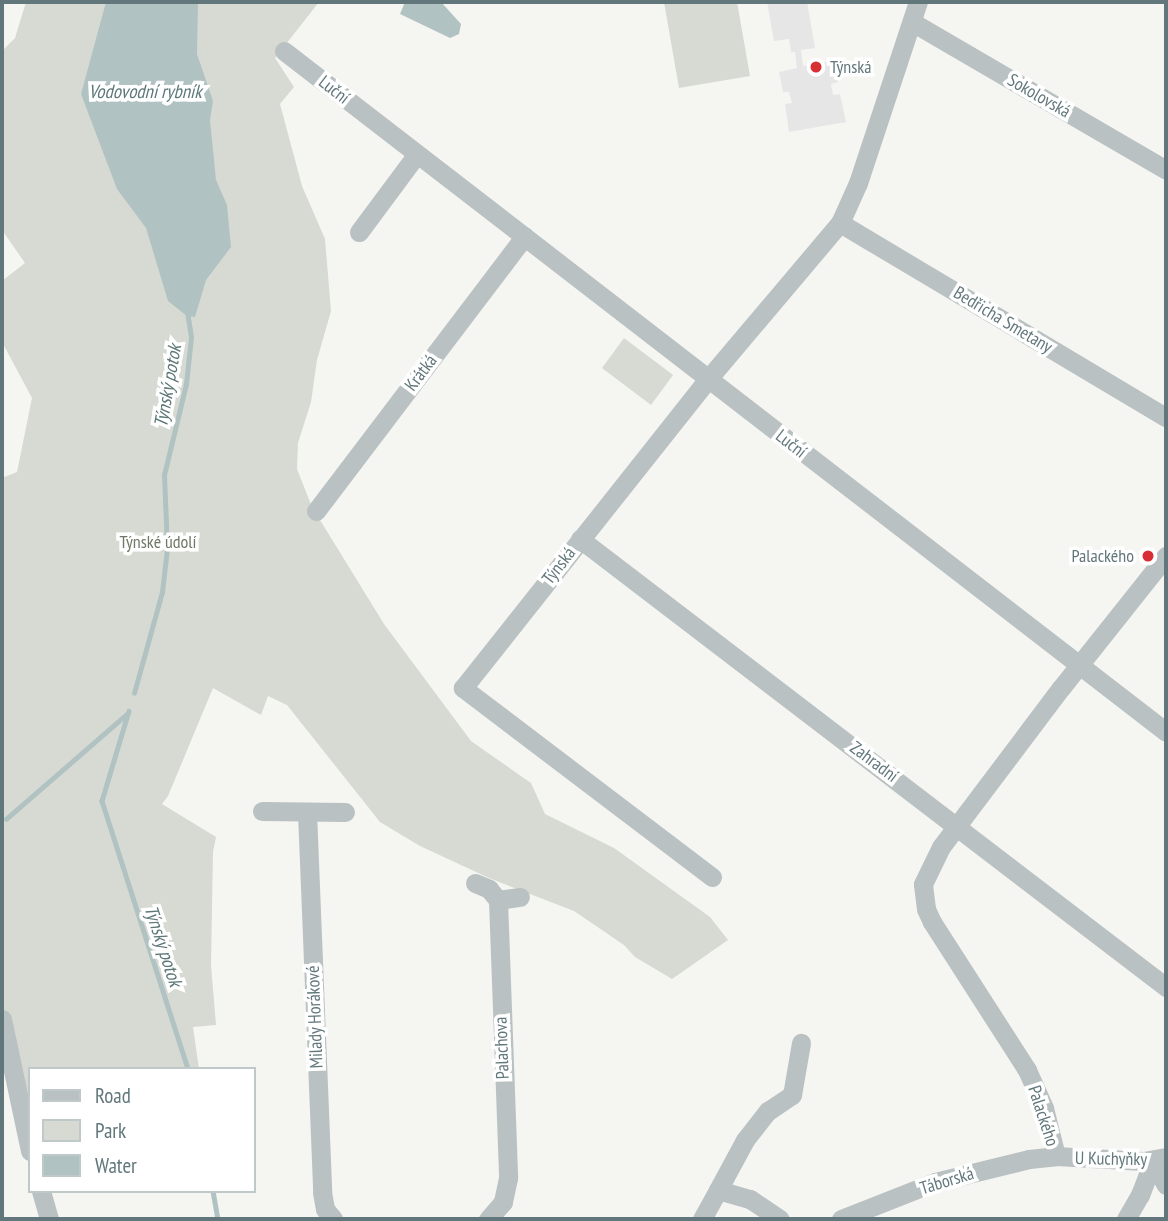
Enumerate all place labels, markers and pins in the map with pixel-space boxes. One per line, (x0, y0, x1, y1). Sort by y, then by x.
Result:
place label: Týnská (830, 56, 871, 78)
marker: Týnská (808, 59, 824, 75)
place label: Palackého (1071, 545, 1134, 567)
marker: Palackého (1140, 548, 1156, 564)

